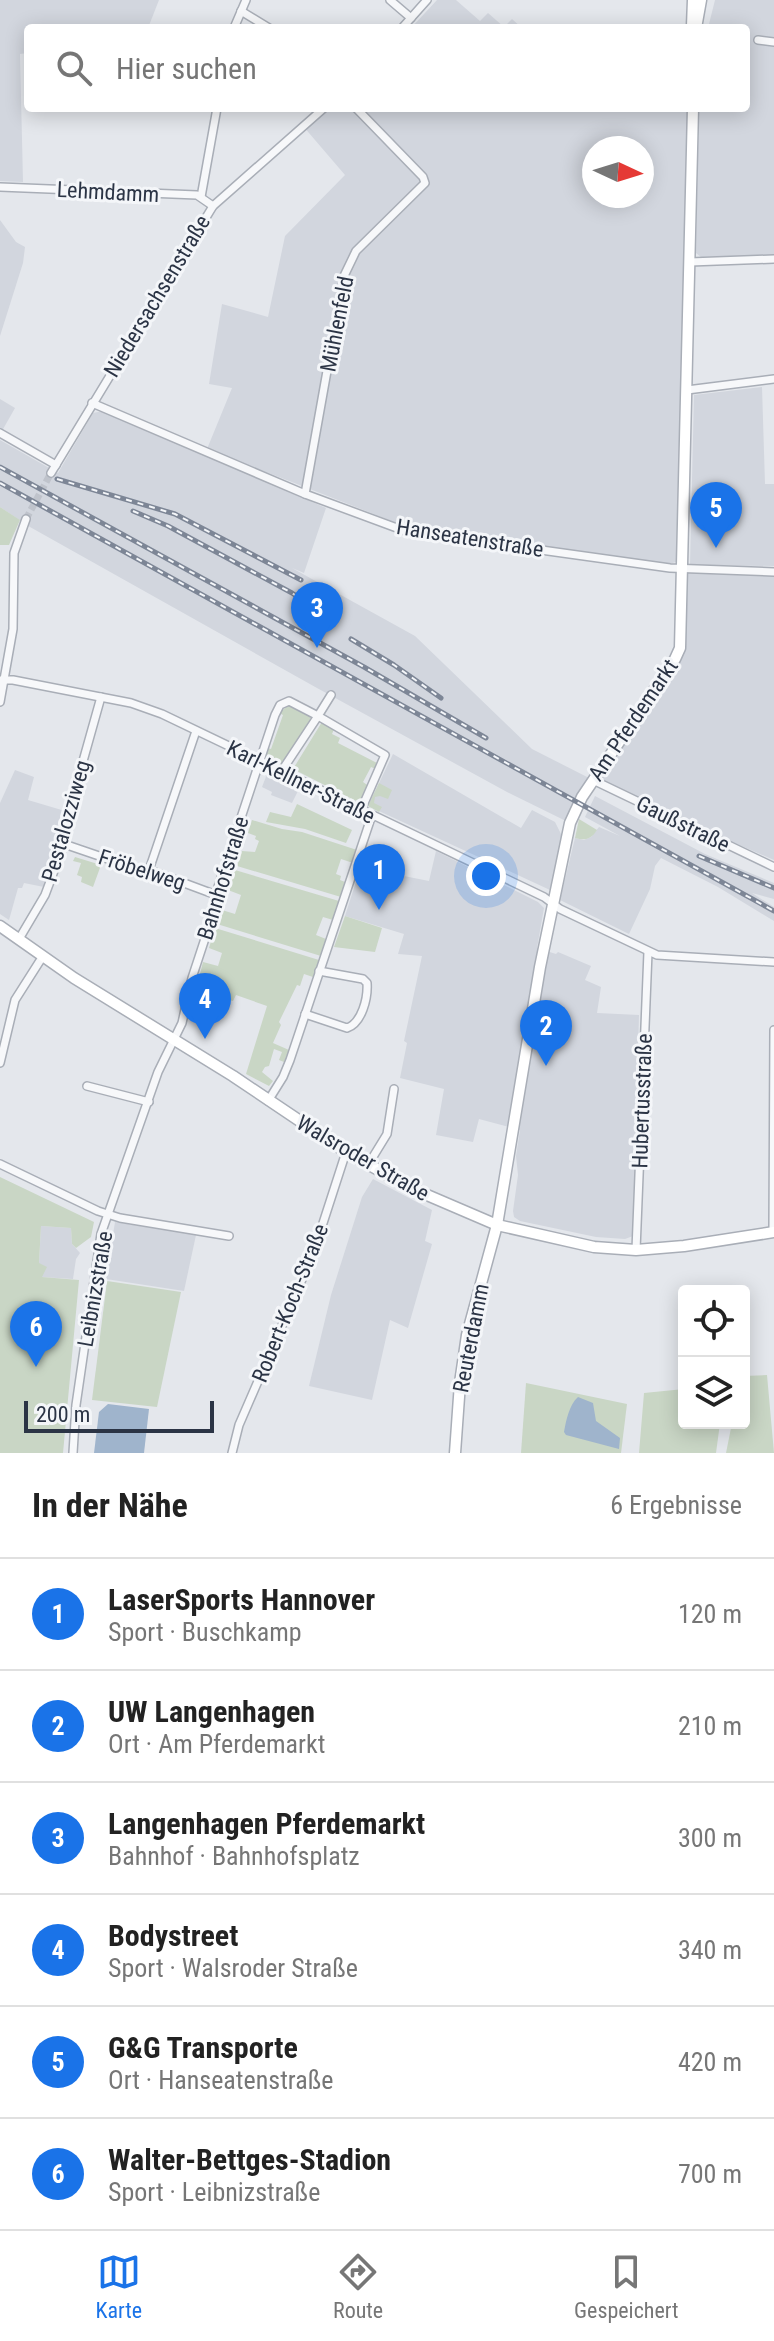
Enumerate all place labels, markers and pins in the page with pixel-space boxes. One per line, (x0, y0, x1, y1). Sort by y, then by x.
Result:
pin: 5 (690, 482, 742, 548)
pin: 3 (291, 582, 343, 648)
pin: 1 (353, 844, 405, 910)
pin: 4 (179, 973, 231, 1039)
pin: 2 (520, 1000, 572, 1066)
pin: 6 (10, 1301, 62, 1367)

